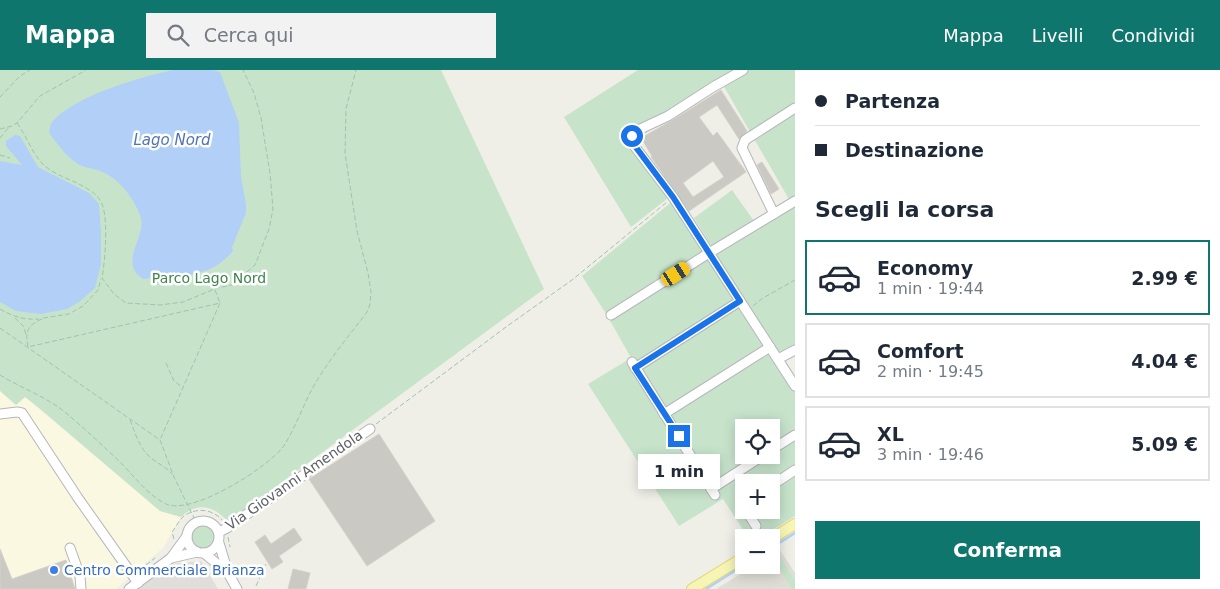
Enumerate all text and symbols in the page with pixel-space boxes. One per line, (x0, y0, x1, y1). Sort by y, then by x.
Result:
search box (146, 13, 496, 58)
text: Mappa (25, 21, 116, 49)
icon: search (164, 21, 192, 49)
text: Cerca qui (204, 24, 294, 46)
text: Mappa (943, 25, 1004, 46)
text: Livelli (1032, 25, 1084, 46)
text: Condividi (1112, 25, 1195, 46)
text: Partenza (845, 90, 940, 112)
route start (621, 125, 643, 147)
water label: Lago Nord (133, 131, 211, 149)
text: Destinazione (845, 139, 984, 161)
text: Scegli la corsa (815, 197, 994, 222)
icon: car (817, 255, 862, 300)
text: Economy (877, 257, 973, 279)
car (659, 260, 692, 288)
text: 2.99 € (1131, 267, 1198, 289)
park label: Parco Lago Nord (152, 270, 266, 286)
text: 1 min · 19:44 (877, 279, 984, 298)
icon: car (817, 338, 862, 383)
text: Comfort (877, 340, 964, 362)
text: 4.04 € (1131, 350, 1198, 372)
text: 2 min · 19:45 (877, 362, 984, 381)
map controls (735, 419, 780, 574)
button: locate (735, 419, 780, 464)
icon: car (817, 421, 862, 466)
text: XL (877, 423, 904, 445)
route end (668, 425, 690, 447)
street label: Via Giovanni Amendola (223, 427, 365, 533)
text: 5.09 € (1131, 433, 1198, 455)
text: 3 min · 19:46 (877, 445, 984, 464)
callout: 1 min (638, 454, 720, 488)
text: 1 min (654, 462, 704, 481)
button: + (735, 474, 780, 519)
button: Conferma (815, 521, 1200, 579)
button: − (735, 529, 780, 574)
place label: Centro Commerciale Brianza (64, 562, 265, 578)
marker: Centro Commerciale Brianza (48, 564, 60, 576)

